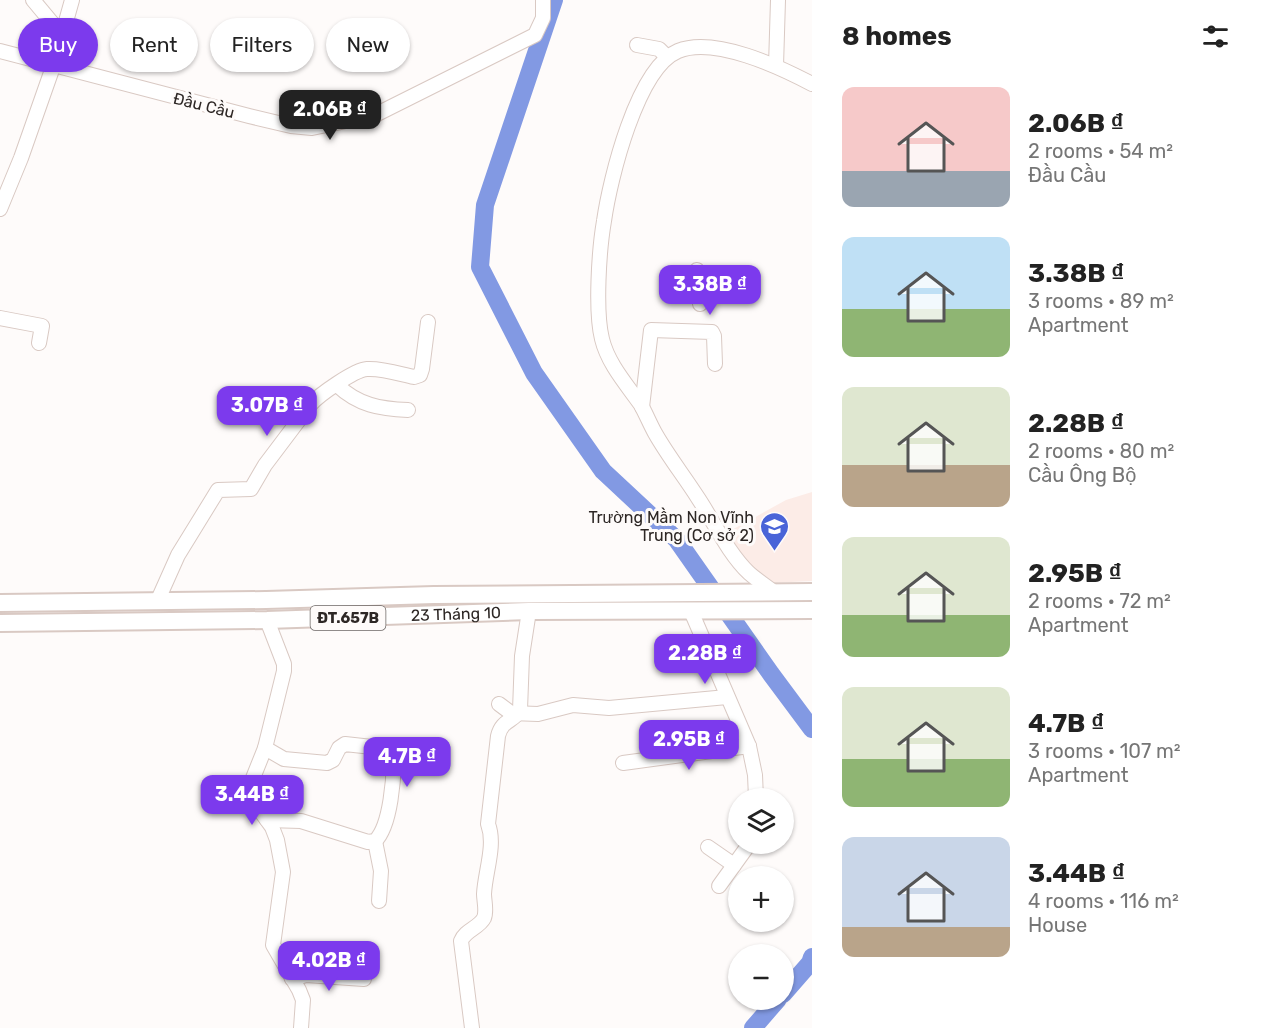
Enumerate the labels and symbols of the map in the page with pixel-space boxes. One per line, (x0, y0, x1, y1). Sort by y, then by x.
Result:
street label: Đầu Cầu (171, 87, 237, 122)
pin: 2.06B ₫ (275, 90, 385, 141)
pin: 3.38B ₫ (655, 265, 765, 316)
pin: 3.07B ₫ (212, 386, 322, 437)
place label: Trường Mầm Non Vĩnh Trung (Cơ sở 2) (589, 507, 754, 545)
school or university icon: Trường Mầm Non Vĩnh Trung (Cơ sở 2) (759, 510, 791, 552)
street label: 23 Tháng 10 (410, 603, 501, 625)
road number: ĐT.657B (310, 606, 386, 630)
pin: 2.28B ₫ (650, 634, 760, 685)
pin: 2.95B ₫ (634, 720, 744, 771)
pin: 4.7B ₫ (358, 737, 456, 788)
pin: 3.44B ₫ (197, 775, 307, 826)
pin: 4.02B ₫ (274, 941, 384, 992)

